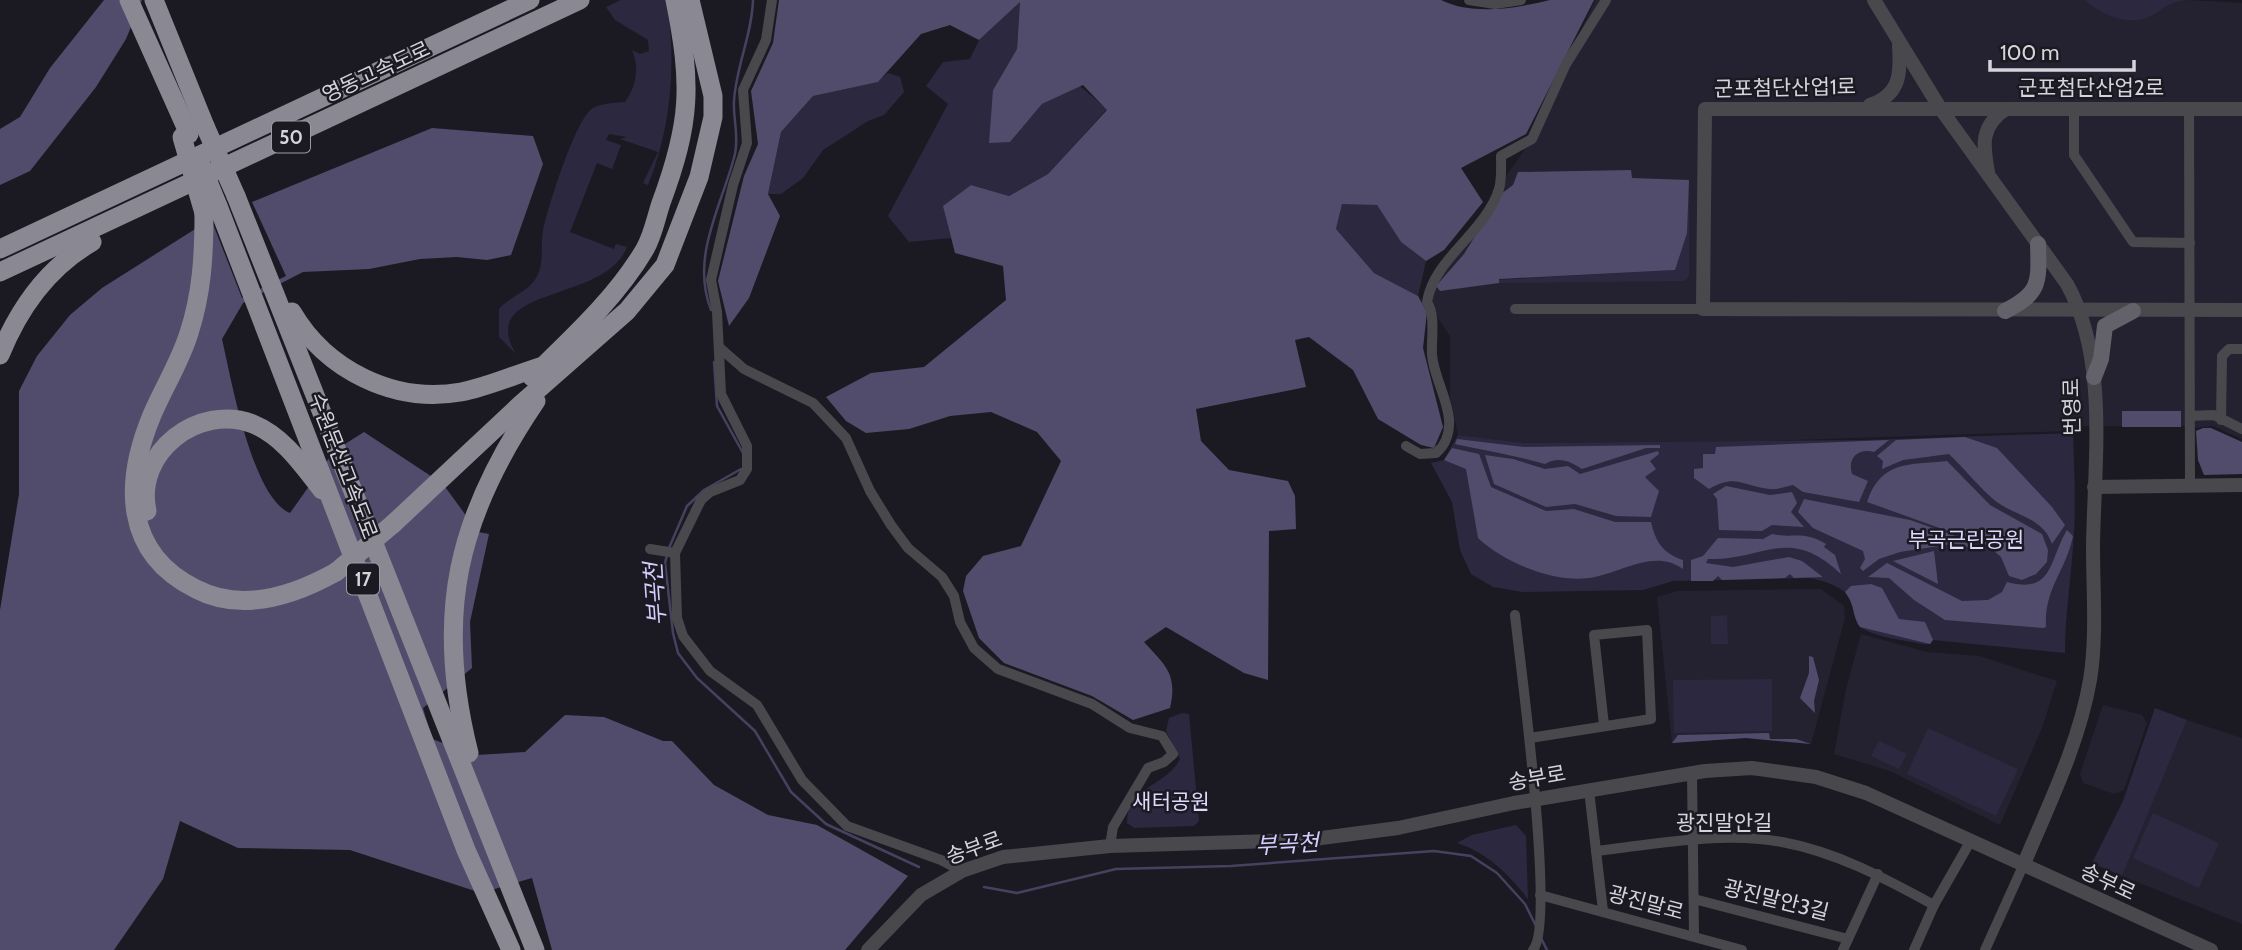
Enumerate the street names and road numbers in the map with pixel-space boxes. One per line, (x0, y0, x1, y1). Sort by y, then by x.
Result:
street label: 영동고속도로 (318, 36, 434, 107)
street label: 군포첨단산업1로 (1714, 74, 1856, 101)
street label: 군포첨단산업2로 (2018, 75, 2164, 100)
road number: 50 (272, 122, 310, 153)
street label: 번영로 (2058, 378, 2085, 436)
street label: 수원문산고속도로 (304, 389, 383, 542)
road number: 17 (347, 564, 379, 594)
street label: 송부로 (1506, 760, 1568, 795)
street label: 광진말안길 (1676, 810, 1772, 835)
street label: 송부로 (942, 826, 1005, 869)
street label: 송부로 (2077, 858, 2140, 905)
street label: 광진말안3길 (1721, 874, 1832, 925)
street label: 광진말로 (1606, 880, 1687, 925)

